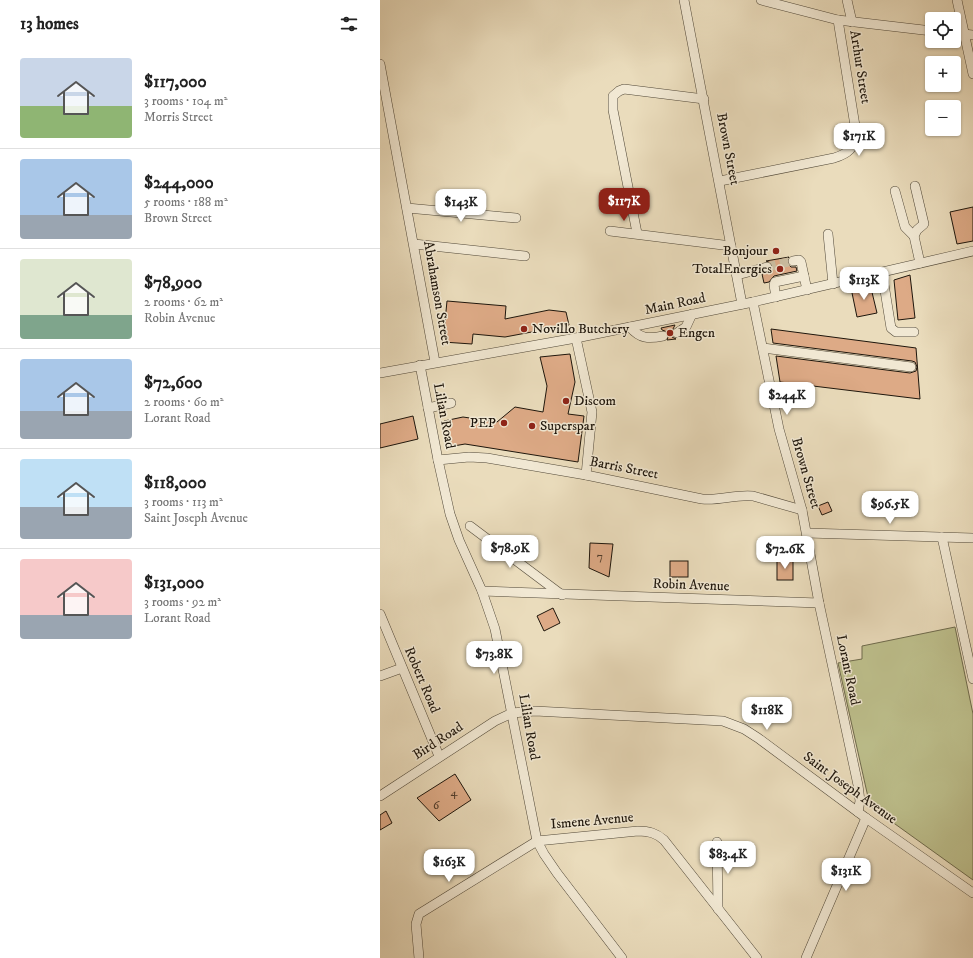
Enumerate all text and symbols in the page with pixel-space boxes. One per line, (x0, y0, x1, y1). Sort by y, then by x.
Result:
map controls (925, 12, 961, 136)
button: locate (925, 12, 961, 48)
text: 13 homes (20, 13, 79, 35)
icon: filters (338, 13, 360, 35)
street label: Arthur Street (845, 29, 875, 105)
button: + (925, 56, 961, 92)
text: $117,000 (144, 71, 207, 93)
icon: home (52, 74, 100, 122)
text: 3 rooms · 104 m² (144, 93, 227, 109)
button: − (925, 100, 961, 136)
text: Morris Street (144, 109, 213, 125)
street label: Brown Street (712, 111, 744, 187)
pin: $171K (831, 123, 887, 157)
text: $171K (843, 128, 875, 144)
text: $244,000 (144, 172, 214, 194)
icon: home (52, 175, 100, 223)
pin: $117K (596, 188, 652, 222)
pin: $143K (433, 189, 489, 223)
text: $117K (608, 193, 640, 209)
text: 5 rooms · 188 m² (144, 194, 228, 210)
text: $143K (444, 194, 478, 210)
text: Brown Street (144, 210, 212, 226)
street label: Abrahamson Street (419, 240, 455, 347)
place label: Bonjour (723, 242, 769, 260)
marker: Bonjour (771, 246, 781, 256)
place label: TotalEnergies (692, 260, 772, 278)
marker: TotalEnergies (775, 264, 785, 274)
pin: $113K (836, 267, 892, 301)
text: $78,900 (144, 272, 202, 294)
text: $113K (849, 272, 879, 288)
icon: home (52, 275, 100, 323)
street label: Main Road (643, 289, 707, 319)
text: 2 rooms · 62 m² (144, 294, 223, 310)
text: Robin Avenue (144, 310, 215, 326)
place label: Novillo Butchery (532, 320, 629, 338)
marker: Novillo Butchery (519, 324, 529, 334)
place label: Engen (678, 324, 716, 342)
marker: Engen (665, 328, 675, 338)
text: $72,600 (144, 372, 203, 394)
icon: home (52, 375, 100, 423)
street label: Lilian Road (429, 382, 459, 450)
pin: $244K (759, 382, 815, 416)
text: $244K (768, 387, 806, 403)
place label: Discom (574, 392, 617, 410)
text: 2 rooms · 60 m² (144, 394, 224, 410)
marker: Discom (561, 396, 571, 406)
text: Lorant Road (144, 410, 211, 426)
place label: PEP (470, 414, 496, 432)
place label: Superspar (540, 417, 596, 435)
marker: PEP (499, 418, 509, 428)
marker: Superspar (527, 421, 537, 431)
street label: Brown Street (787, 435, 825, 511)
street label: Barris Street (588, 453, 660, 484)
text: $118,000 (144, 472, 206, 494)
icon: home (52, 475, 100, 523)
pin: $96.5K (857, 491, 923, 525)
text: 3 rooms · 113 m² (144, 494, 223, 510)
text: $96.5K (871, 496, 909, 512)
text: Saint Joseph Avenue (144, 510, 248, 526)
pin: $78.9K (477, 535, 543, 569)
pin: $72.6K (752, 536, 818, 570)
text: $78.9K (490, 540, 530, 556)
text: $72.6K (765, 541, 805, 557)
house number: 7 (597, 549, 603, 564)
text: $131,000 (144, 572, 204, 594)
icon: home (52, 575, 100, 623)
street label: Robin Avenue (652, 575, 730, 595)
text: 3 rooms · 92 m² (144, 594, 221, 610)
text: Lorant Road (144, 610, 211, 626)
street label: Lorant Road (832, 633, 864, 707)
pin: $73.8K (461, 641, 527, 675)
street label: Robert Road (400, 644, 444, 716)
text: $73.8K (475, 646, 513, 662)
street label: Lilian Road (514, 693, 544, 761)
pin: $118K (739, 697, 795, 731)
text: $118K (751, 702, 783, 718)
street label: Bird Road (409, 718, 467, 764)
street label: Saint Joseph Avenue (799, 748, 901, 828)
house number: 4 (451, 785, 459, 800)
house number: 6 (433, 798, 440, 813)
street label: Ismene Avenue (550, 808, 634, 834)
pin: $83.4K (695, 841, 761, 875)
text: $83.4K (709, 846, 747, 862)
pin: $163K (421, 849, 477, 883)
text: $163K (433, 854, 465, 870)
pin: $131K (818, 858, 874, 892)
text: $131K (831, 863, 861, 879)

